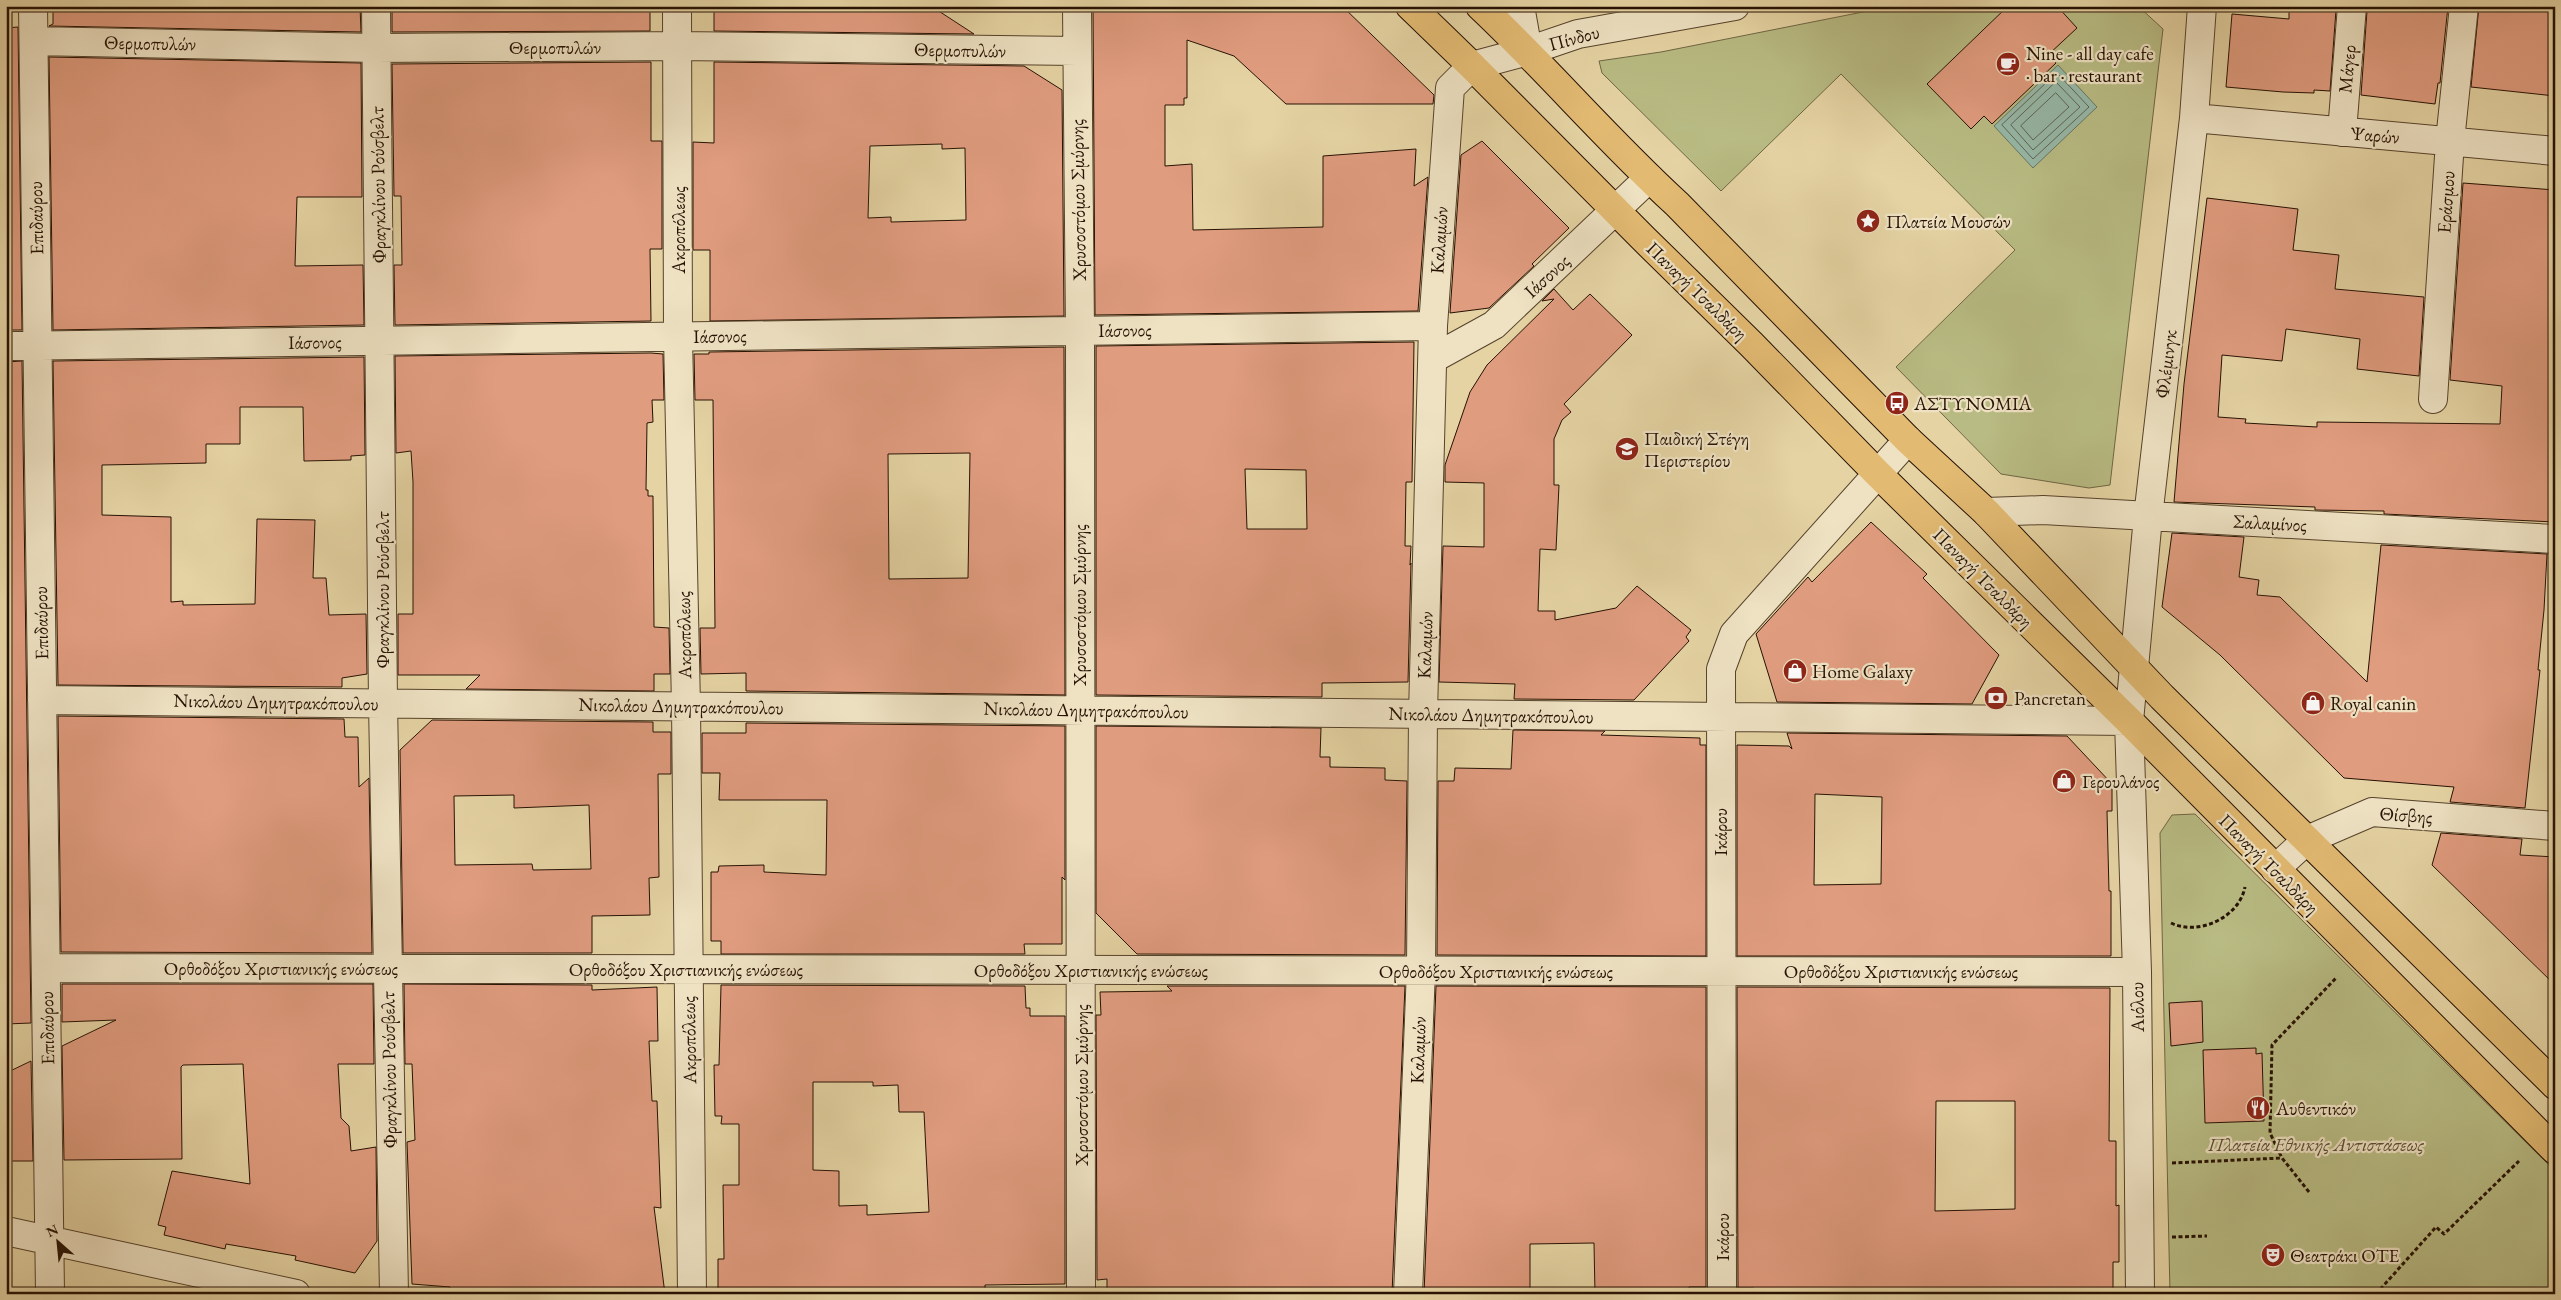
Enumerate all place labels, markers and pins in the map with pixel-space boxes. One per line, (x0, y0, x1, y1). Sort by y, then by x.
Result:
place label: Nine - all day cafe · bar · restaurant (2026, 41, 2154, 88)
cafe icon: Nine - all day cafe · bar · restaurant (1995, 51, 2021, 77)
place icon: Πλατεία Μουσών (1855, 208, 1881, 234)
place label: Πλατεία Μουσών (1886, 209, 2011, 234)
bus stop icon: ΑΣΤΥΝΟΜΙΑ (1884, 390, 1910, 416)
place label: ΑΣΤΥΝΟΜΙΑ (1913, 391, 2033, 416)
place label: Παιδική Στέγη Περιστερίου (1644, 426, 1749, 473)
school or university icon: Παιδική Στέγη Περιστερίου (1614, 436, 1640, 462)
shop icon: Home Galaxy (1782, 658, 1808, 684)
place label: Home Galaxy (1812, 659, 1914, 684)
bank icon: Pancretan (1983, 685, 2009, 711)
place label: Pancretan (2014, 686, 2086, 711)
shop icon: Royal canin (2300, 690, 2326, 716)
place label: Royal canin (2330, 691, 2416, 716)
shop icon: Γερουλάνος (2051, 768, 2077, 794)
place label: Γερουλάνος (2082, 769, 2160, 794)
restaurant icon: Αυθεντικόν (2245, 1095, 2271, 1121)
place label: Αυθεντικόν (2275, 1096, 2356, 1121)
theatre icon: Θεατράκι ΟΤΕ (2260, 1242, 2286, 1268)
place label: Θεατράκι ΟΤΕ (2290, 1243, 2400, 1268)

